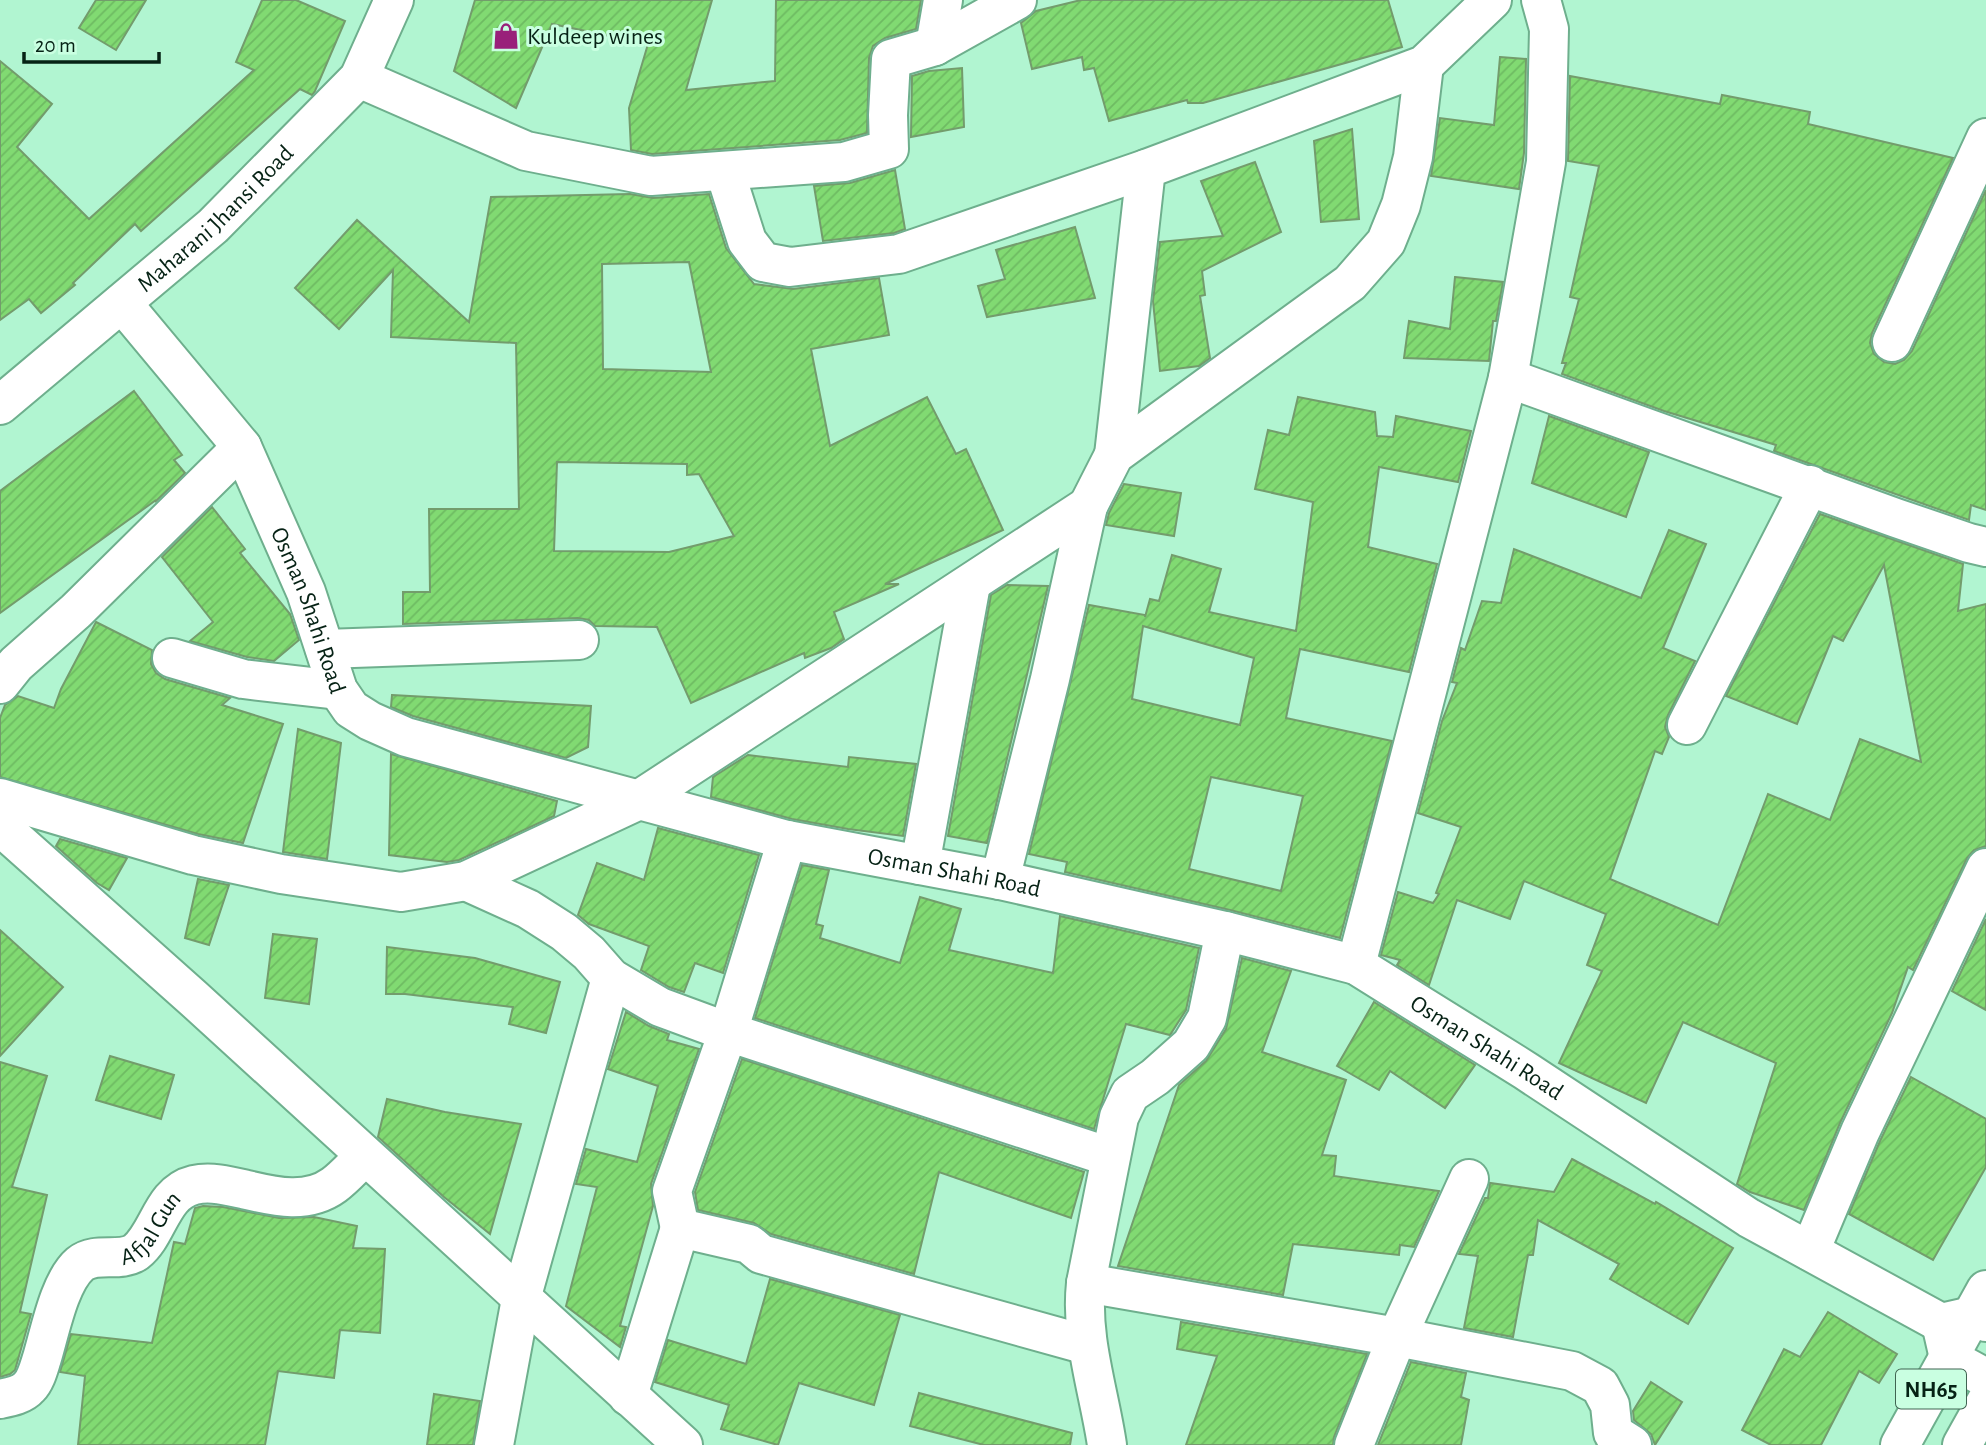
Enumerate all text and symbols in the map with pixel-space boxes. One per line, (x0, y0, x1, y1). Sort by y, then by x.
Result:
scale bar (24, 21, 159, 65)
shop icon: Kuldeep wines (491, 21, 521, 51)
place label: Kuldeep wines (527, 25, 663, 49)
text: 20 m (35, 35, 76, 56)
street label: Maharani Jhansi Road (133, 141, 298, 297)
street label: Osman Shahi Road (266, 524, 349, 697)
street label: Osman Shahi Road (866, 844, 1043, 902)
street label: Osman Shahi Road (1406, 991, 1567, 1105)
street label: Afjal Gun (118, 1187, 186, 1270)
road number: NH65 (1896, 1370, 1966, 1408)

